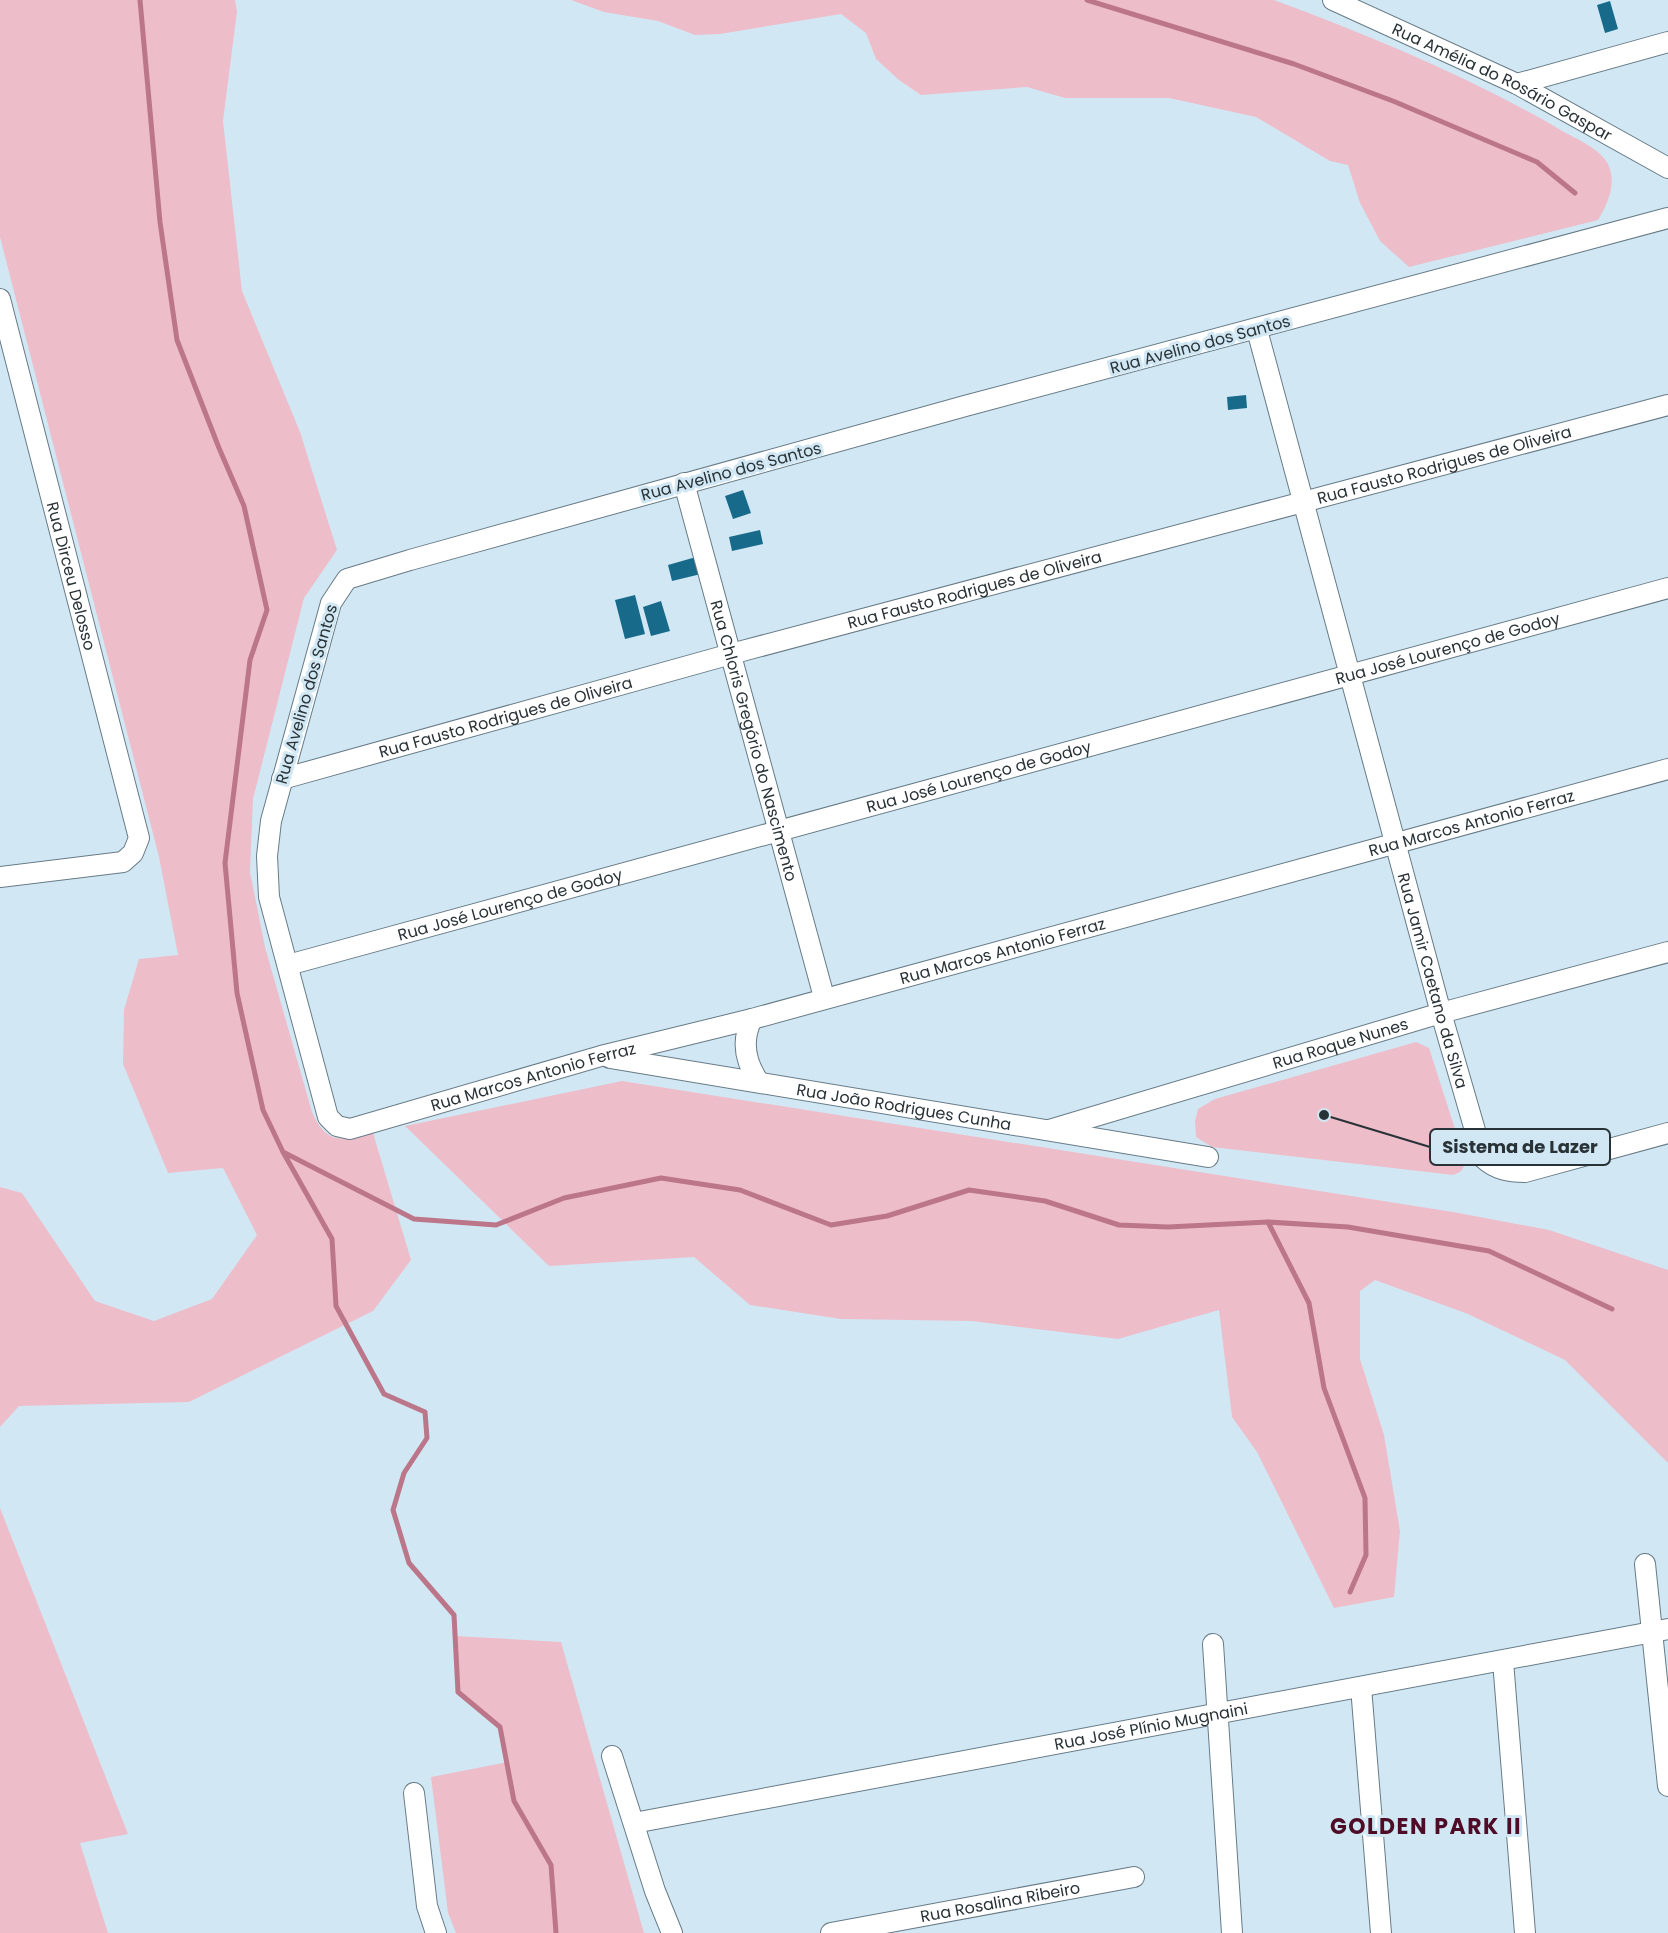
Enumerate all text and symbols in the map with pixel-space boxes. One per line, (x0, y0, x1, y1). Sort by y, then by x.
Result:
street label: Rua Amélia do Rosário Gaspar (1388, 18, 1616, 147)
street label: Rua Avelino dos Santos (1107, 309, 1293, 380)
street label: Rua Fausto Rodrigues de Oliveira (1315, 420, 1574, 510)
street label: Rua Avelino dos Santos (638, 436, 824, 507)
street label: Rua Dirceu Delosso (41, 499, 101, 653)
street label: Rua Fausto Rodrigues de Oliveira (845, 545, 1104, 635)
street label: Rua Chloris Gregório do Nascimento (704, 598, 803, 884)
street label: Rua Avelino dos Santos (270, 602, 343, 787)
street label: Rua José Lourenço de Godoy (1333, 607, 1563, 690)
street label: Rua Fausto Rodrigues de Oliveira (376, 671, 635, 764)
street label: Rua José Lourenço de Godoy (864, 735, 1094, 818)
street label: Rua Marcos Antonio Ferraz (1366, 784, 1577, 862)
street label: Rua José Lourenço de Godoy (395, 863, 625, 947)
street label: Rua Jamir Caetano da Silva (1392, 870, 1473, 1091)
street label: Rua Marcos Antonio Ferraz (897, 912, 1108, 990)
street label: Rua Roque Nunes (1270, 1012, 1411, 1075)
street label: Rua Marcos Antonio Ferraz (428, 1037, 638, 1117)
street label: Rua João Rodrigues Cunha (795, 1078, 1013, 1136)
callout: Sistema de Lazer (1430, 1129, 1610, 1165)
text: Sistema de Lazer (1442, 1134, 1598, 1159)
street label: Rua José Plínio Mugnaini (1052, 1697, 1250, 1756)
district label: GOLDEN PARK II (1330, 1811, 1522, 1842)
street label: Rua Rosalina Ribeiro (918, 1876, 1082, 1928)

